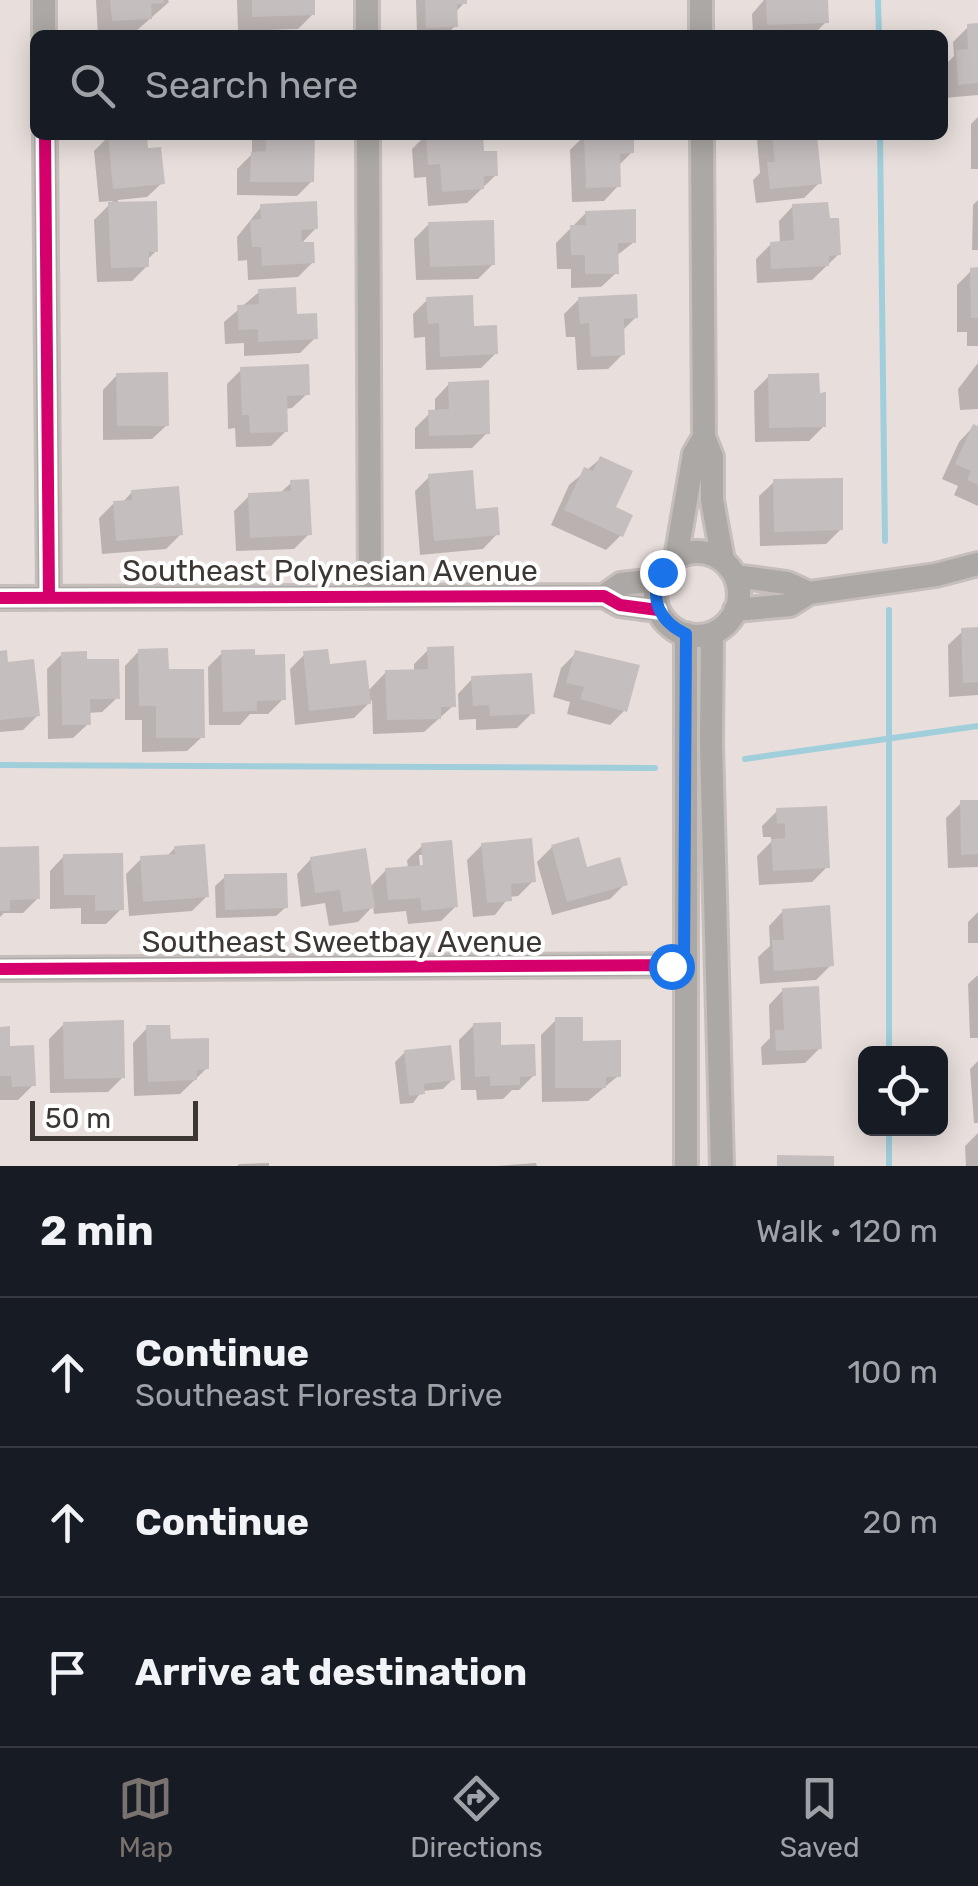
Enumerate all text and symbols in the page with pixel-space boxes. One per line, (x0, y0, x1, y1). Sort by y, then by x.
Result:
search box (30, 30, 948, 140)
icon: search (65, 58, 120, 113)
text: Search here (145, 62, 358, 108)
route end (640, 550, 686, 596)
street label: Southeast Polynesian Avenue (122, 553, 538, 589)
street label: Southeast Sweetbay Avenue (142, 924, 542, 960)
route start (649, 944, 695, 990)
map controls (858, 1046, 948, 1136)
button: locate (858, 1046, 948, 1136)
scale bar (30, 1096, 198, 1140)
text: 50 m (45, 1102, 111, 1135)
text: 2 min (40, 1206, 154, 1256)
text: Walk · 120 m (756, 1212, 938, 1250)
text: Continue (135, 1330, 309, 1376)
icon: ahead (40, 1345, 95, 1400)
text: 100 m (847, 1353, 938, 1391)
text: Southeast Floresta Drive (135, 1376, 503, 1414)
icon: ahead (40, 1495, 95, 1550)
text: Continue (135, 1499, 309, 1545)
text: 20 m (863, 1503, 938, 1541)
icon: arrive (40, 1645, 95, 1700)
text: Arrive at destination (135, 1649, 527, 1695)
tab: Map (118, 1771, 173, 1864)
tab: Directions (410, 1771, 543, 1864)
tab: Saved (780, 1771, 860, 1864)

